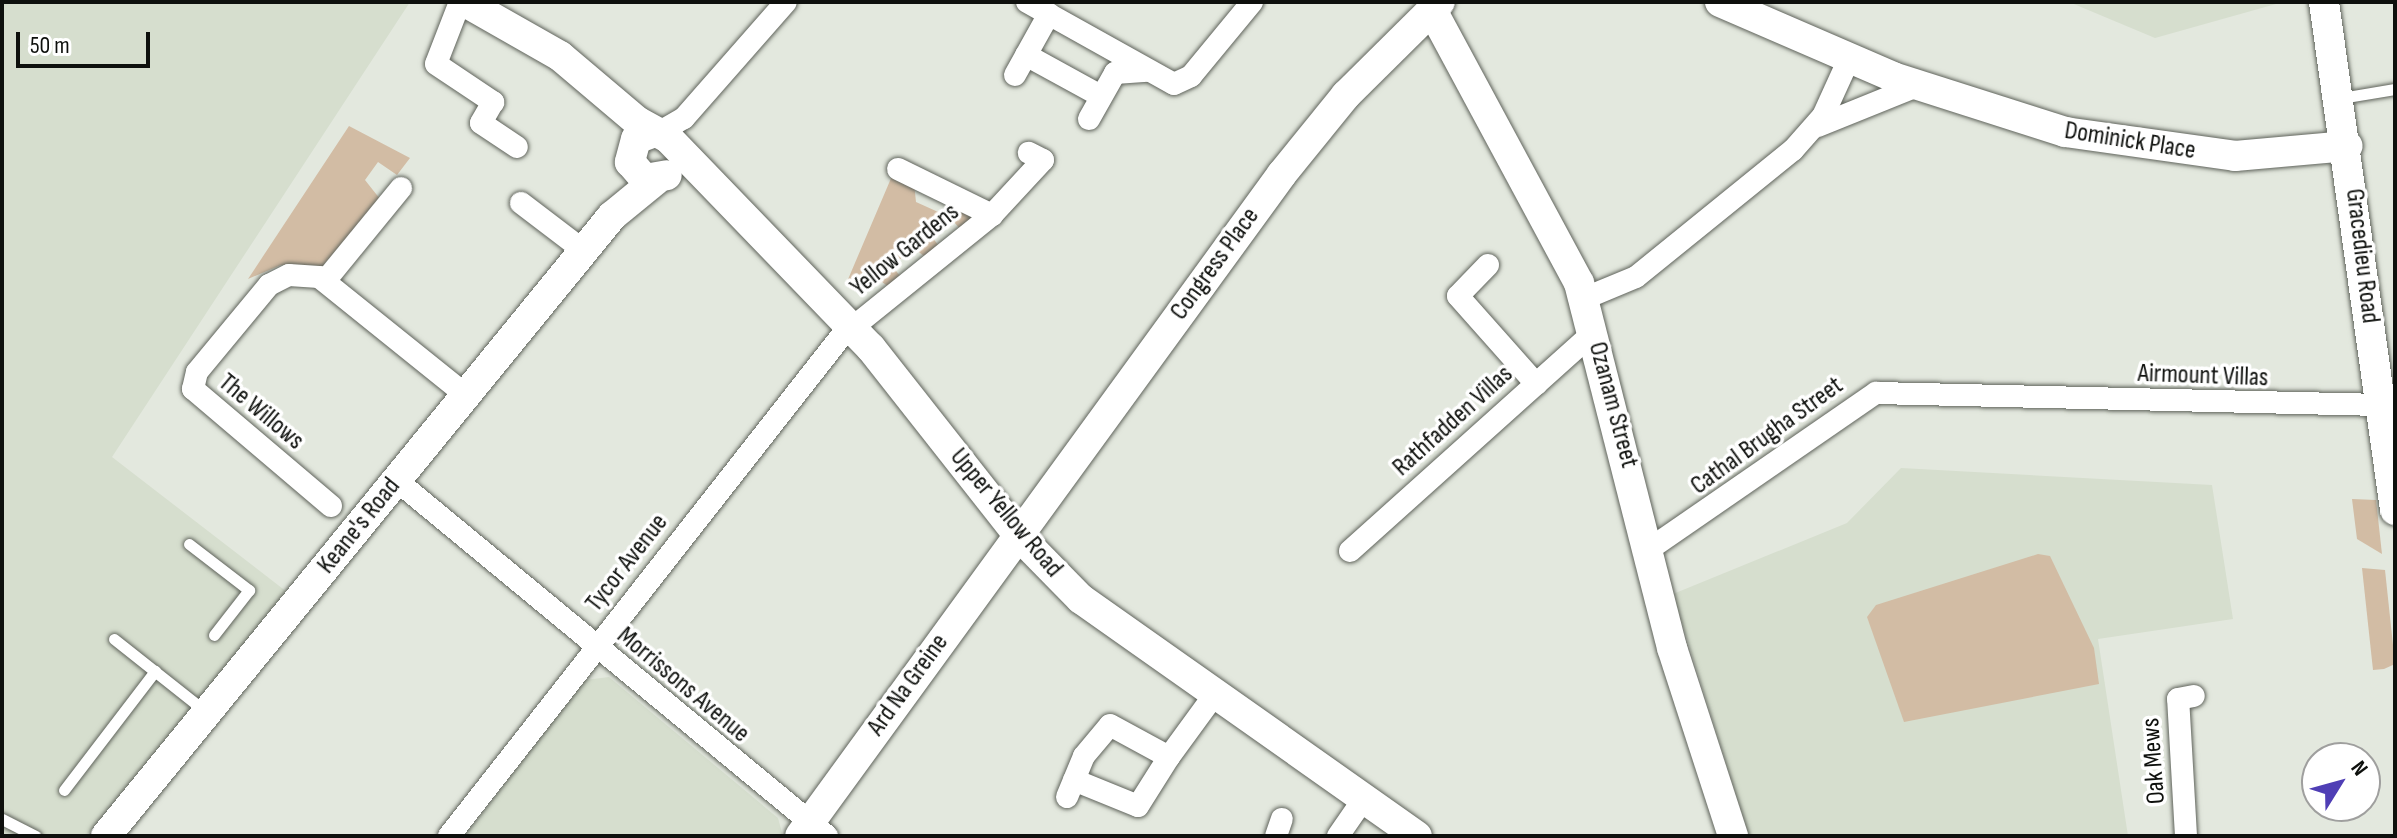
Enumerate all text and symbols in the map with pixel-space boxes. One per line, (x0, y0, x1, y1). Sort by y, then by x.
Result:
scale bar (20, 16, 154, 66)
text: 50 m (30, 31, 70, 60)
street label: Dominick Place (2062, 115, 2198, 167)
street label: Gracedieu Road (2338, 187, 2386, 325)
street label: Yellow Gardens (844, 197, 966, 303)
street label: Congress Place (1164, 202, 1266, 326)
street label: Ozanam Street (1581, 339, 1645, 471)
street label: Airmount Villas (2137, 358, 2269, 394)
street label: Rathfadden Villas (1386, 359, 1520, 483)
street label: The Willows (212, 367, 310, 457)
street label: Cathal Brugha Street (1685, 370, 1849, 502)
street label: Upper Yellow Road (943, 442, 1069, 584)
street label: Keane's Road (311, 472, 407, 580)
street label: Tycor Avenue (579, 508, 675, 618)
street label: Morrissons Avenue (610, 621, 756, 749)
street label: Ard Na Greine (861, 628, 955, 742)
street label: Oak Mews (2135, 717, 2173, 805)
north arrow (2301, 742, 2381, 822)
text: N (2345, 756, 2373, 781)

